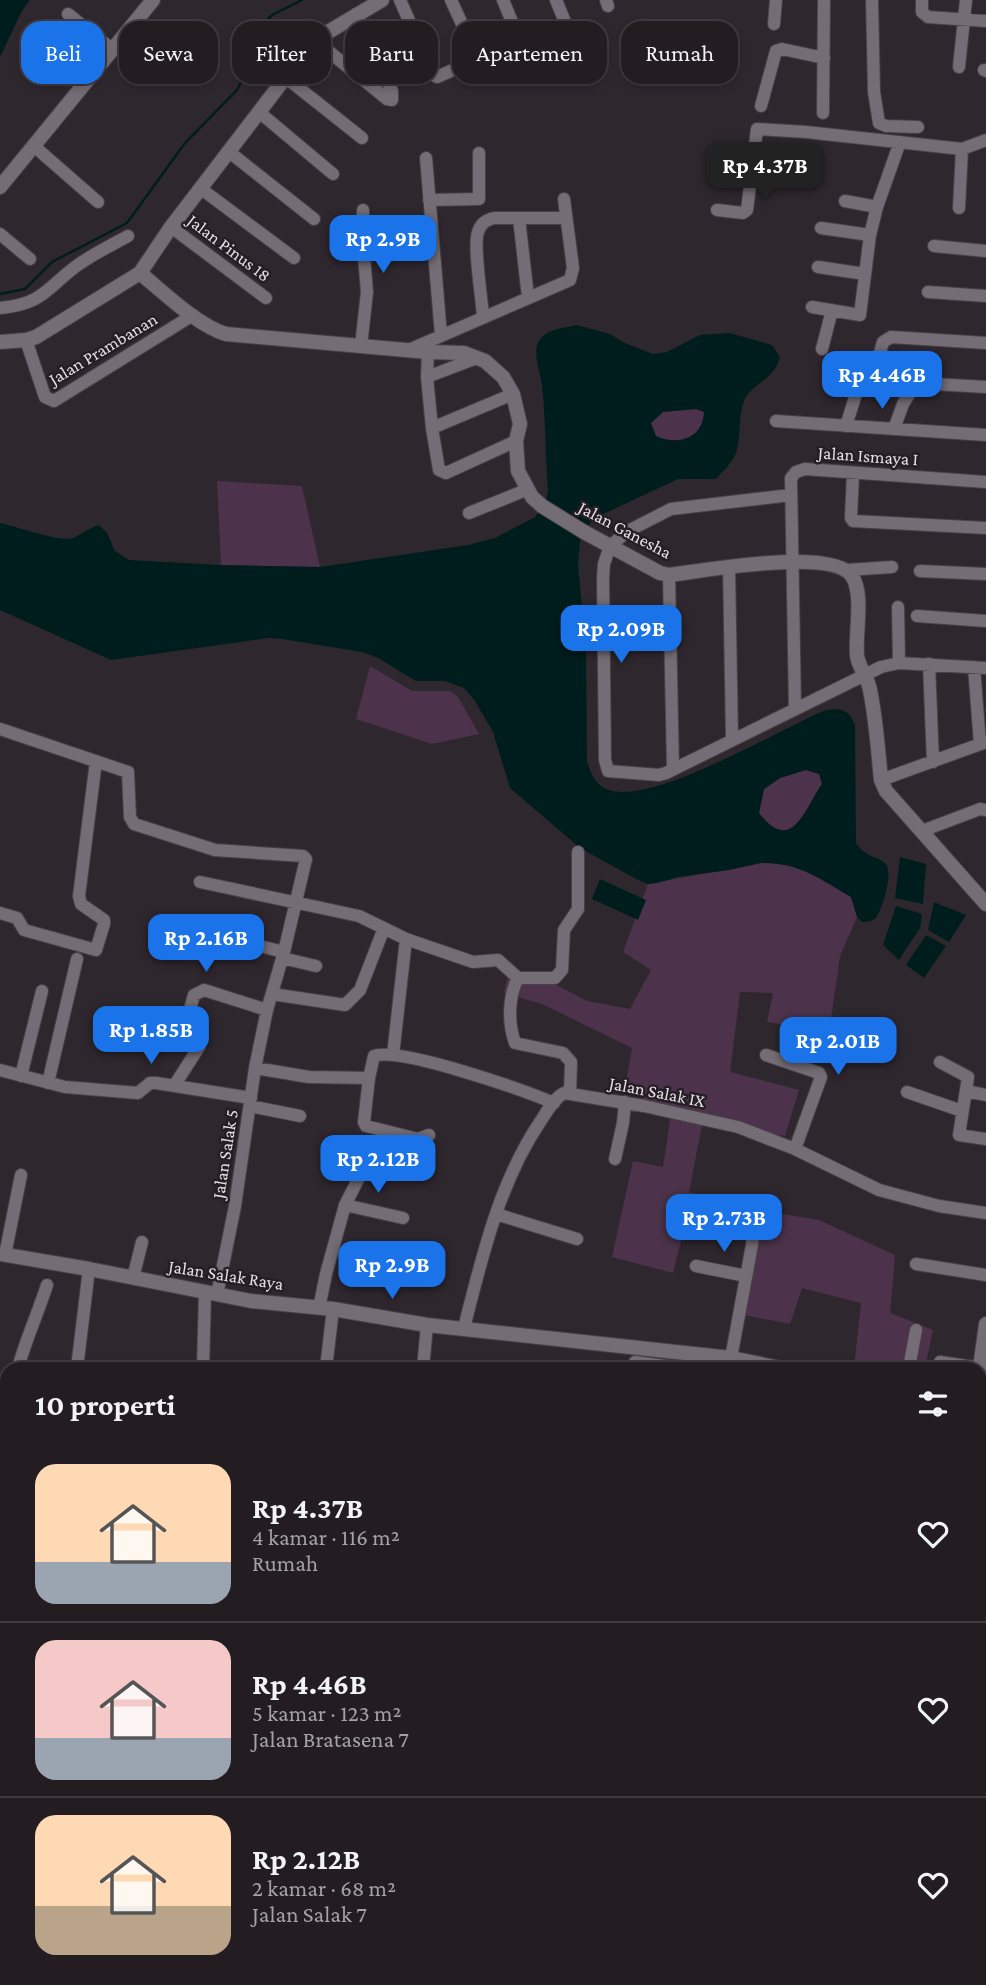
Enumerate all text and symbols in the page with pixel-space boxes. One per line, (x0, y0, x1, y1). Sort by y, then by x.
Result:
chip: Beli (21, 21, 105, 84)
chip: Sewa (119, 21, 218, 84)
chip: Filter (232, 21, 331, 84)
chip: Baru (345, 21, 438, 84)
chip: Apartemen (452, 21, 607, 84)
chip: Rumah (621, 21, 738, 84)
pin: Rp 4.37B (693, 142, 837, 202)
text: Rp 4.37B (722, 152, 808, 178)
street label: Jalan Pinus 18 (182, 209, 274, 286)
pin: Rp 2.9B (318, 216, 448, 275)
text: Rp 2.9B (345, 225, 421, 251)
street label: Jalan Prambanan (43, 309, 161, 390)
pin: Rp 4.46B (810, 352, 954, 411)
text: Rp 4.46B (838, 361, 926, 387)
street label: Jalan Ismaya I (815, 442, 919, 469)
street label: Jalan Ganesha (573, 496, 675, 563)
pin: Rp 2.09B (549, 606, 693, 665)
text: Rp 2.09B (577, 615, 665, 641)
pin: Rp 2.16B (134, 914, 278, 974)
text: Rp 2.16B (164, 924, 248, 950)
pin: Rp 1.85B (79, 1006, 223, 1066)
text: Rp 1.85B (109, 1016, 193, 1042)
pin: Rp 2.01B (766, 1018, 910, 1077)
text: Rp 2.01B (796, 1027, 880, 1053)
street label: Jalan Salak IX (605, 1073, 707, 1111)
street label: Jalan Salak 5 (208, 1108, 242, 1202)
pin: Rp 2.12B (306, 1136, 450, 1195)
text: Rp 2.12B (336, 1145, 420, 1171)
pin: Rp 2.73B (652, 1194, 796, 1254)
text: Rp 2.73B (682, 1204, 766, 1230)
pin: Rp 2.9B (327, 1242, 457, 1301)
text: Rp 2.9B (354, 1251, 430, 1277)
street label: Jalan Salak Raya (165, 1256, 285, 1294)
icon: filters (914, 1385, 952, 1423)
text: 10 properti (35, 1388, 176, 1421)
text: Rp 4.37B (252, 1491, 363, 1524)
icon: home (91, 1492, 175, 1576)
icon: heart (914, 1515, 952, 1553)
text: 4 kamar · 116 m² (252, 1524, 400, 1550)
text: Rumah (252, 1550, 318, 1576)
text: Rp 4.46B (252, 1667, 367, 1700)
icon: home (91, 1668, 175, 1752)
icon: heart (914, 1691, 952, 1729)
text: 5 kamar · 123 m² (252, 1700, 401, 1726)
text: Jalan Bratasena 7 (252, 1726, 409, 1752)
text: Rp 2.12B (252, 1842, 360, 1875)
icon: home (91, 1843, 175, 1927)
icon: heart (914, 1866, 952, 1904)
text: 2 kamar · 68 m² (252, 1875, 396, 1901)
text: Jalan Salak 7 (252, 1901, 367, 1927)

